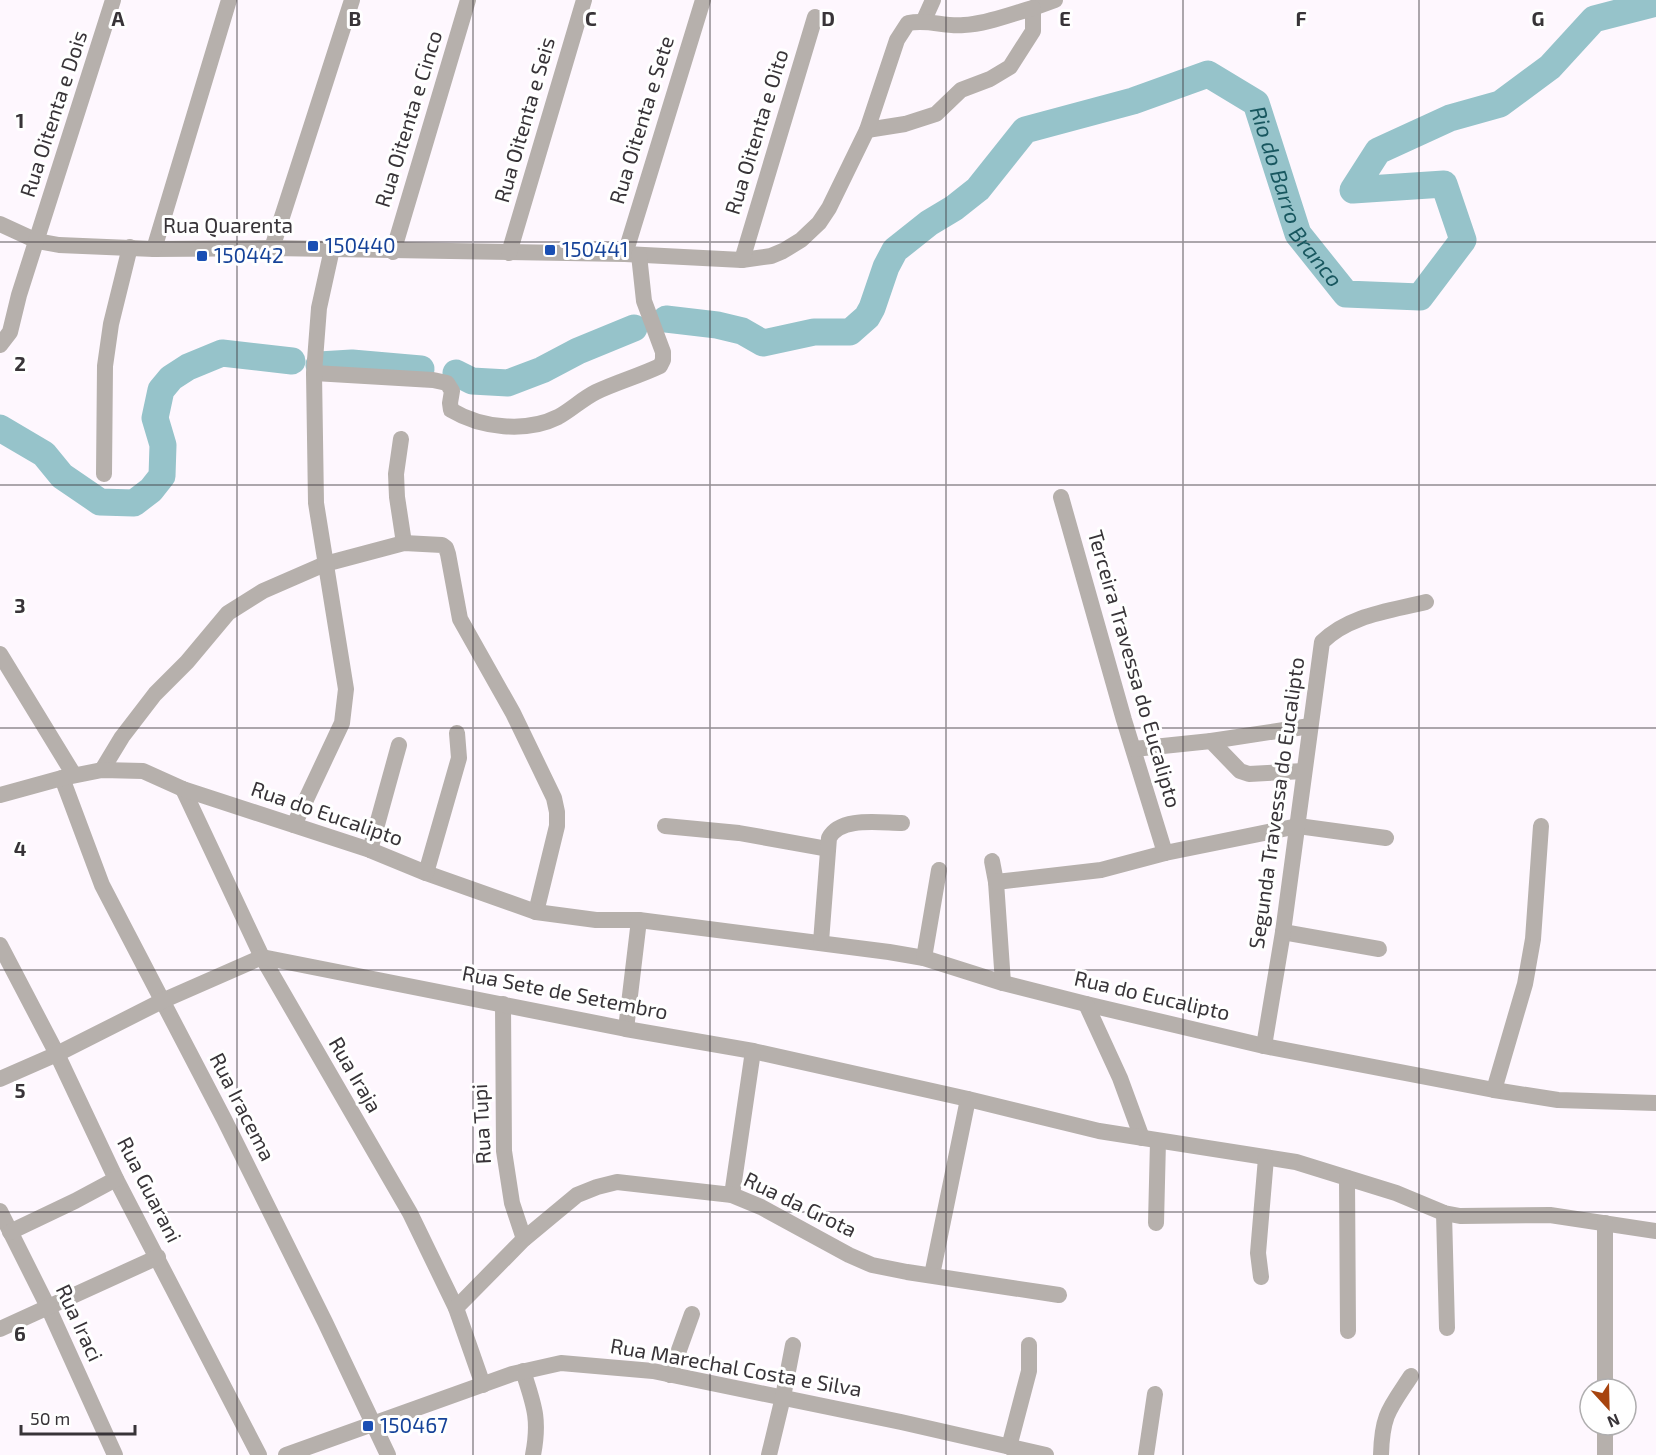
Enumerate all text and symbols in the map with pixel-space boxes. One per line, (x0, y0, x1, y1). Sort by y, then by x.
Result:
text: A (111, 6, 125, 30)
text: B (349, 6, 361, 30)
text: C (585, 6, 597, 30)
text: D (821, 6, 835, 30)
text: E (1059, 6, 1071, 30)
text: F (1295, 6, 1307, 30)
text: G (1532, 6, 1544, 30)
street label: Rua Oitenta e Dois (14, 27, 91, 200)
street label: Rua Oitenta e Cinco (369, 27, 446, 210)
street label: Rua Oitenta e Sete (603, 33, 678, 207)
street label: Rua Oitenta e Seis (488, 34, 559, 205)
street label: Rua Oitenta e Oito (719, 46, 793, 217)
water label: Rio do Barro Branco (1246, 103, 1349, 291)
text: 1 (16, 108, 24, 132)
street label: Rua Quarenta (163, 212, 293, 238)
place label: 150440 (325, 232, 396, 257)
place label: 150441 (562, 236, 628, 261)
marker: 150440 (306, 239, 320, 253)
place label: 150442 (214, 242, 284, 267)
marker: 150441 (543, 243, 557, 257)
marker: 150442 (195, 249, 209, 263)
text: 2 (14, 351, 26, 375)
street label: Terceira Travessa do Eucalipto (1084, 527, 1187, 810)
text: 3 (14, 593, 26, 617)
street label: Segunda Travessa do Eucalipto (1243, 655, 1308, 950)
street label: Rua do Eucalipto (248, 775, 407, 850)
text: 4 (14, 836, 27, 860)
street label: Rua Sete de Setembro (460, 959, 670, 1024)
street label: Rua do Eucalipto (1072, 964, 1233, 1025)
street label: Rua Iraja (324, 1032, 388, 1117)
street label: Rua Iracema (205, 1048, 281, 1165)
text: 5 (14, 1078, 26, 1102)
street label: Rua Tupi (466, 1083, 495, 1165)
street label: Rua Guarani (113, 1132, 188, 1246)
street label: Rua da Grota (740, 1166, 861, 1242)
street label: Rua Iraci (52, 1280, 109, 1365)
text: 6 (14, 1321, 26, 1345)
street label: Rua Marechal Costa e Silva (609, 1332, 864, 1401)
north arrow (1578, 1377, 1638, 1437)
scale bar (21, 1398, 135, 1436)
text: 50 m (30, 1407, 70, 1429)
text: N (1605, 1410, 1623, 1432)
place label: 150467 (380, 1412, 448, 1437)
marker: 150467 (361, 1419, 375, 1433)

